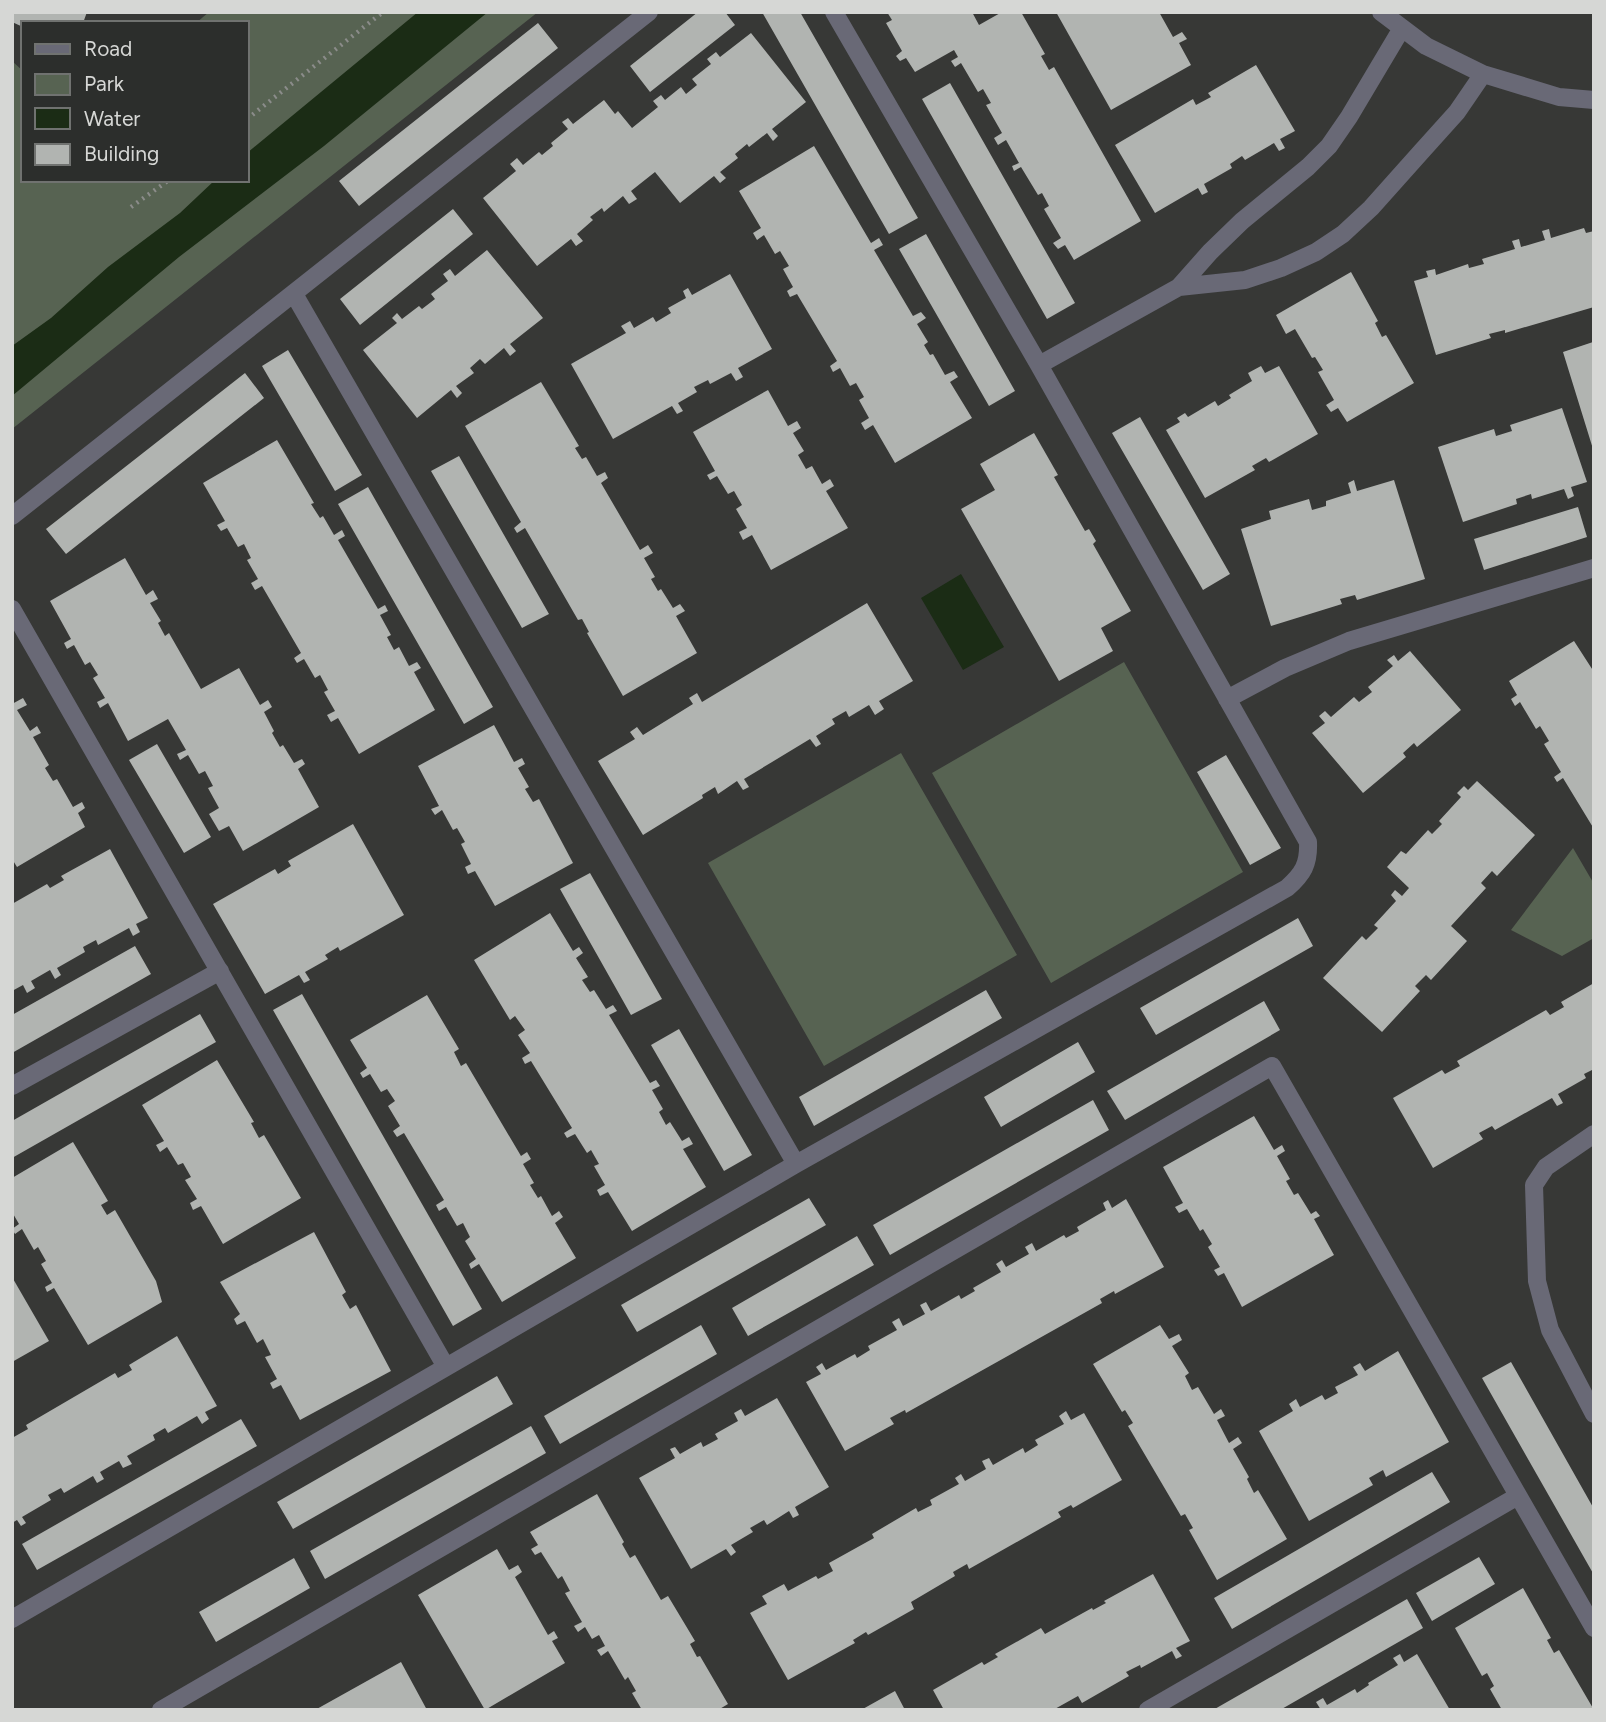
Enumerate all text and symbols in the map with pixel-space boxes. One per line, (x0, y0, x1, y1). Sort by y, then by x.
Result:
legend (21, 21, 248, 182)
text: Road (84, 36, 132, 61)
text: Park (84, 71, 125, 96)
text: Water (84, 106, 140, 131)
text: Building (84, 141, 159, 166)

